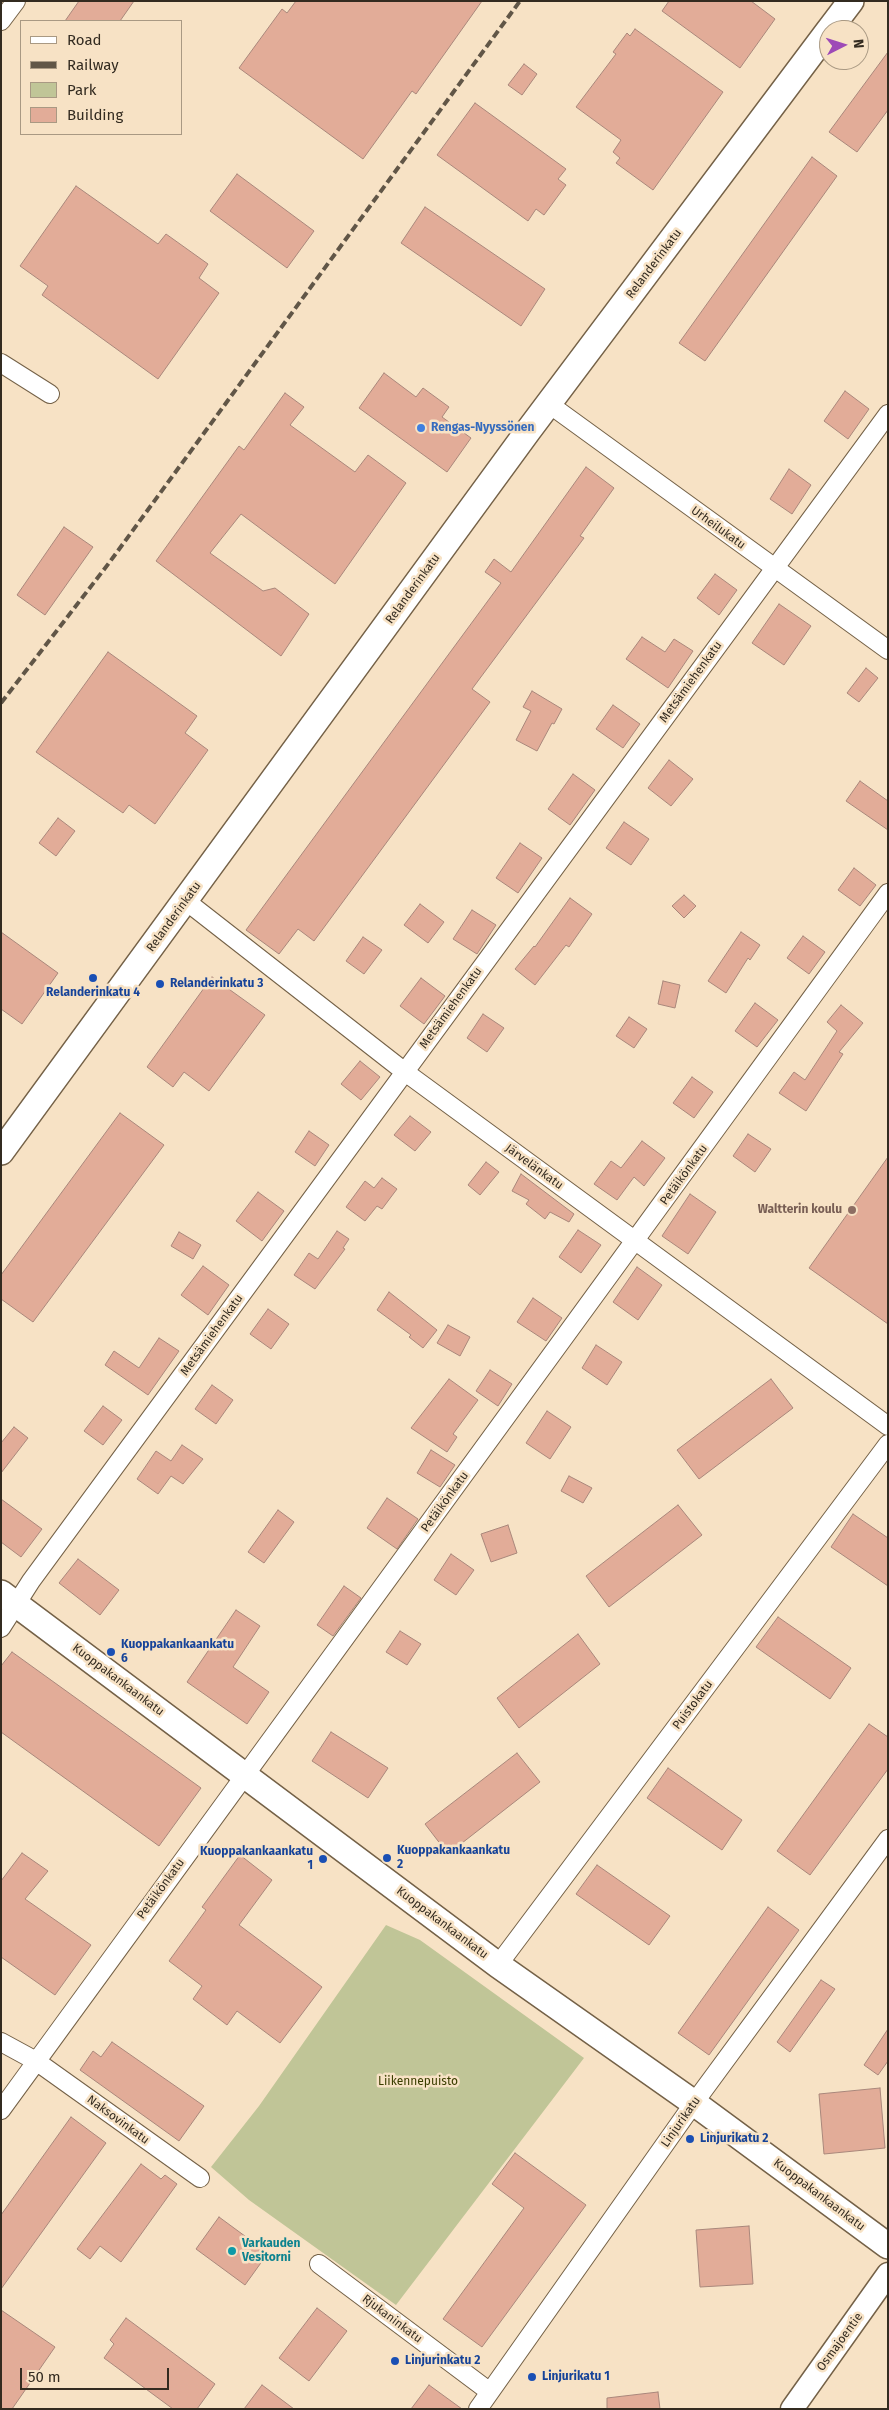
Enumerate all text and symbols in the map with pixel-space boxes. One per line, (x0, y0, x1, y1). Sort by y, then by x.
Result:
legend (20, 20, 182, 135)
north arrow (819, 20, 869, 70)
text: Road (67, 31, 102, 49)
text: N (850, 38, 867, 49)
text: Railway (67, 56, 119, 74)
text: Park (67, 81, 97, 99)
text: Building (67, 106, 123, 124)
street label: Relanderinkatu (623, 226, 685, 302)
place label: Rengas-Nyyssönen (431, 421, 534, 435)
marker: Rengas-Nyyssönen (415, 422, 427, 434)
street label: Urheilukatu (688, 503, 748, 553)
street label: Relanderinkatu (383, 551, 443, 627)
street label: Metsämiehenkatu (657, 639, 725, 725)
street label: Relanderinkatu (144, 879, 204, 955)
street label: Metsämiehenkatu (417, 965, 485, 1051)
marker: Relanderinkatu 4 (87, 972, 99, 984)
place label: Relanderinkatu 3 (170, 977, 263, 991)
marker: Relanderinkatu 3 (154, 978, 166, 990)
place label: Relanderinkatu 4 (46, 986, 140, 1000)
street label: Järvelänkatu (502, 1141, 566, 1193)
street label: Petäikönkatu (657, 1142, 711, 1208)
place label: Waltterin koulu (758, 1203, 842, 1217)
marker: Waltterin koulu (846, 1204, 858, 1216)
street label: Metsämiehenkatu (178, 1292, 246, 1378)
street label: Petäikönkatu (418, 1469, 472, 1535)
place label: Kuoppakankaankatu 6 (121, 1638, 234, 1666)
street label: Kuoppakankaankatu (69, 1641, 167, 1719)
marker: Kuoppakankaankatu 6 (105, 1646, 117, 1658)
street label: Puistokatu (670, 1678, 716, 1732)
place label: Kuoppakankaankatu 2 (397, 1844, 510, 1872)
place label: Kuoppakankaankatu 1 (200, 1845, 313, 1873)
marker: Kuoppakankaankatu 2 (381, 1852, 393, 1864)
marker: Kuoppakankaankatu 1 (317, 1853, 329, 1865)
street label: Petäikönkatu (134, 1856, 188, 1922)
street label: Kuoppakankaankatu (393, 1884, 491, 1962)
park label: Liikennepuisto (378, 2075, 458, 2089)
street label: Naksovinkatu (84, 2093, 152, 2147)
street label: Linjurikatu (658, 2094, 704, 2150)
place label: Linjurikatu 2 (700, 2132, 768, 2146)
marker: Linjurikatu 2 (684, 2133, 696, 2145)
street label: Kuoppakankaankatu (770, 2156, 868, 2234)
place label: Varkauden Vesitorni (242, 2237, 300, 2265)
marker: Varkauden Vesitorni (226, 2245, 238, 2257)
street label: Rjukaninkatu (359, 2292, 425, 2346)
street label: Osmajoentie (814, 2310, 866, 2374)
place label: Linjurinkatu 2 (405, 2354, 480, 2368)
marker: Linjurinkatu 2 (389, 2355, 401, 2367)
scale bar (22, 2358, 171, 2390)
text: 50 m (28, 2368, 61, 2386)
place label: Linjurikatu 1 (542, 2370, 610, 2384)
marker: Linjurikatu 1 (526, 2371, 538, 2383)

